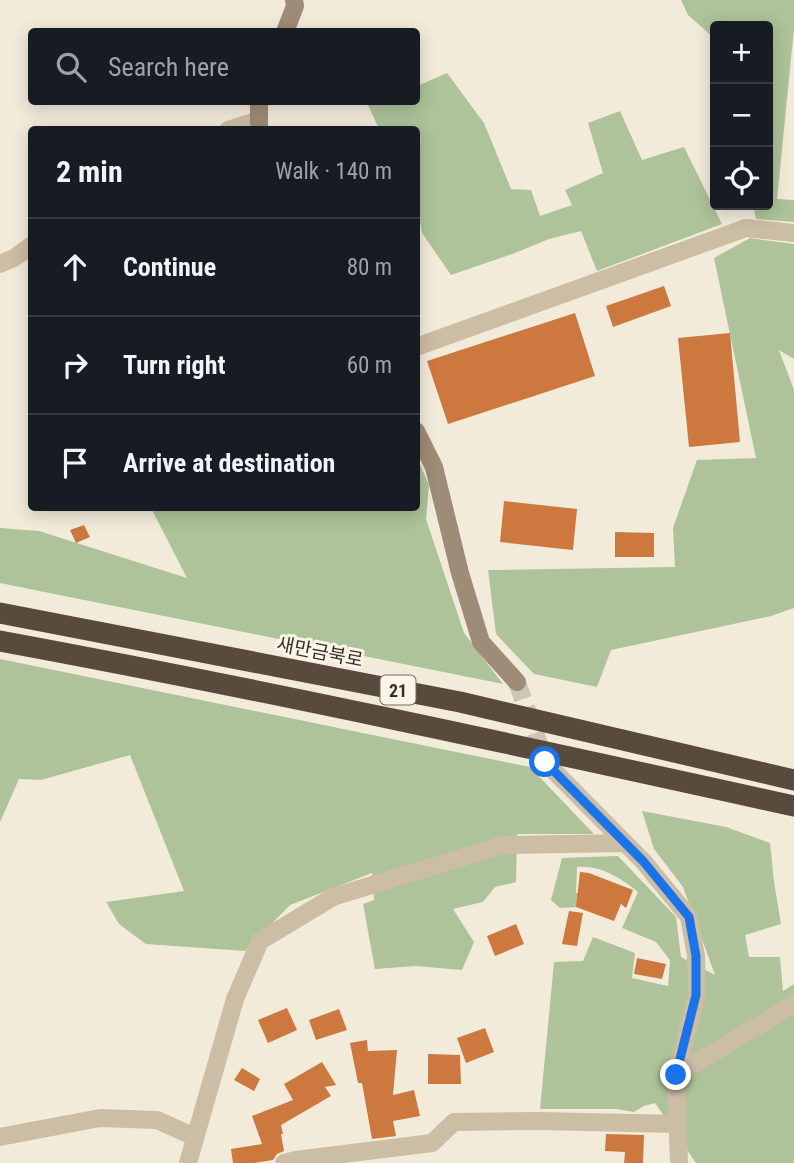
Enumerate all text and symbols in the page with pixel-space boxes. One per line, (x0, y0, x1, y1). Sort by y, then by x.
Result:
map controls (710, 21, 773, 210)
button: + (710, 21, 773, 84)
search box (28, 28, 420, 105)
icon: search (52, 48, 90, 86)
text: Search here (108, 52, 229, 82)
button: − (710, 84, 773, 147)
button: locate (710, 147, 773, 210)
text: 2 min (56, 154, 123, 189)
text: Walk · 140 m (275, 158, 392, 185)
icon: ahead (56, 248, 94, 286)
text: Continue (123, 252, 216, 282)
text: 80 m (347, 254, 392, 281)
icon: right (56, 346, 94, 384)
text: Turn right (123, 350, 225, 380)
text: 60 m (347, 352, 392, 379)
icon: arrive (56, 444, 94, 482)
text: Arrive at destination (123, 448, 335, 478)
street label: 새만금북로 (275, 632, 365, 672)
road number: 21 (380, 676, 416, 704)
route start (529, 746, 560, 777)
route end (660, 1059, 691, 1090)

